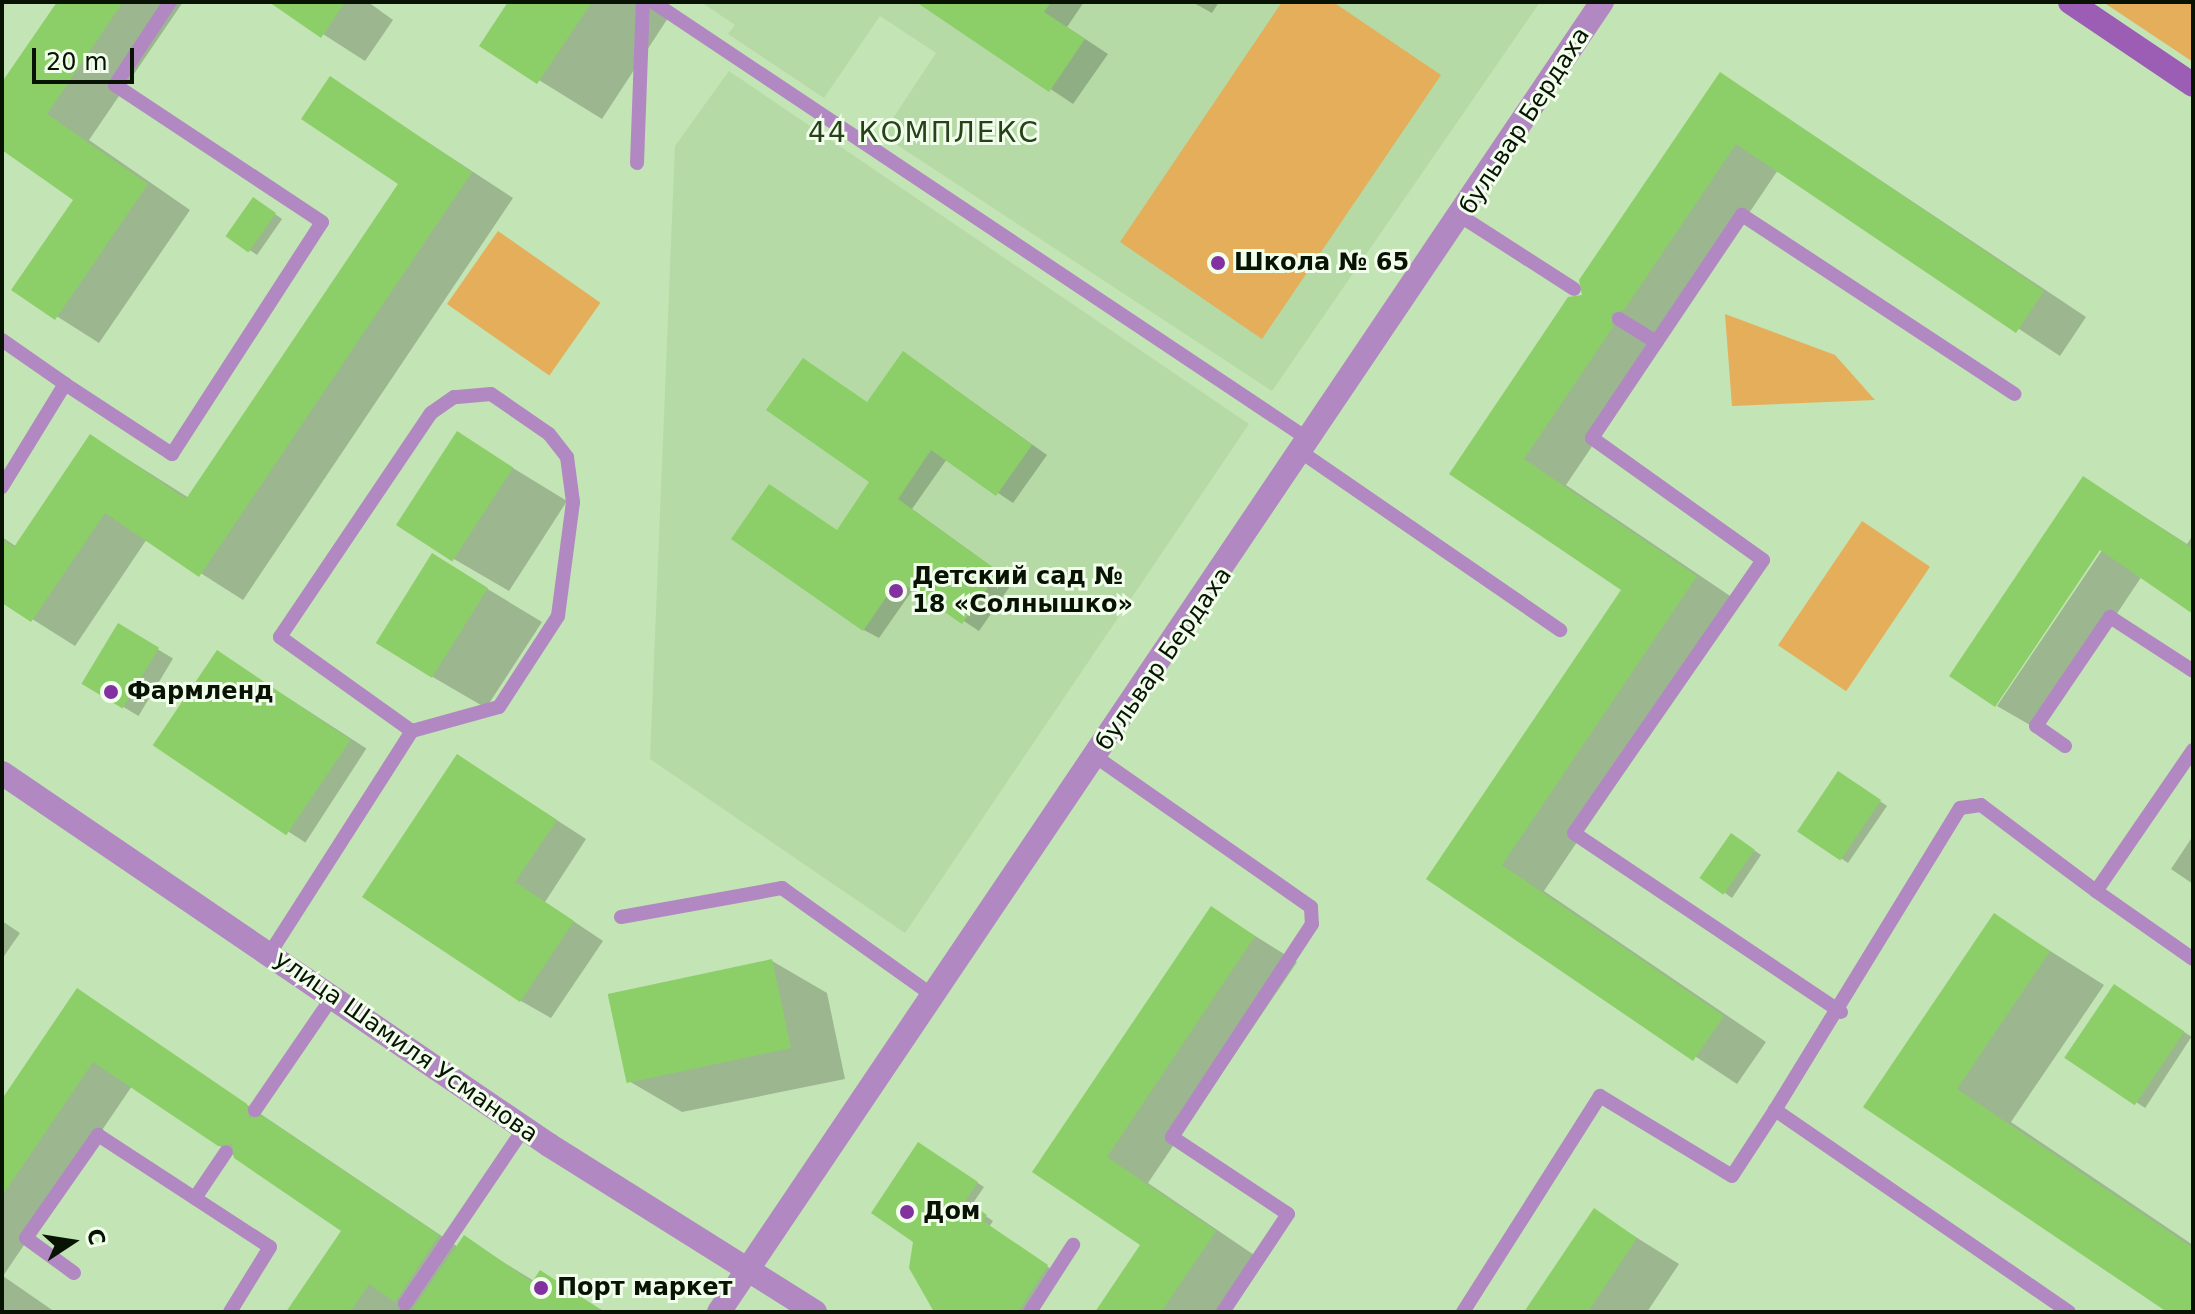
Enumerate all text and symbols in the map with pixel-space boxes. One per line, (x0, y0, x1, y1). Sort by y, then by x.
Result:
street label: бульвар Бердаха (1454, 22, 1596, 220)
scale bar (36, 32, 138, 82)
text: 20 m (46, 48, 108, 76)
district label: 44 КОМПЛЕКС (808, 116, 1040, 150)
place label: Школа № 65 (1234, 249, 1409, 277)
marker: Школа № 65 (1209, 254, 1227, 272)
street label: бульвар Бердаха (1090, 562, 1238, 756)
place label: Детский сад № 18 «Солнышко» (912, 563, 1133, 619)
marker: Детский сад № 18 «Солнышко» (887, 582, 905, 600)
place label: Фармленд (127, 678, 274, 706)
marker: Фармленд (102, 683, 120, 701)
street label: улица Шамиля Усманова (269, 945, 543, 1149)
place label: Дом (923, 1198, 980, 1226)
north arrow (32, 1202, 112, 1282)
marker: Дом (898, 1203, 916, 1221)
text: С (82, 1226, 110, 1247)
place label: Порт маркет (557, 1274, 732, 1302)
marker: Порт маркет (532, 1279, 550, 1297)

